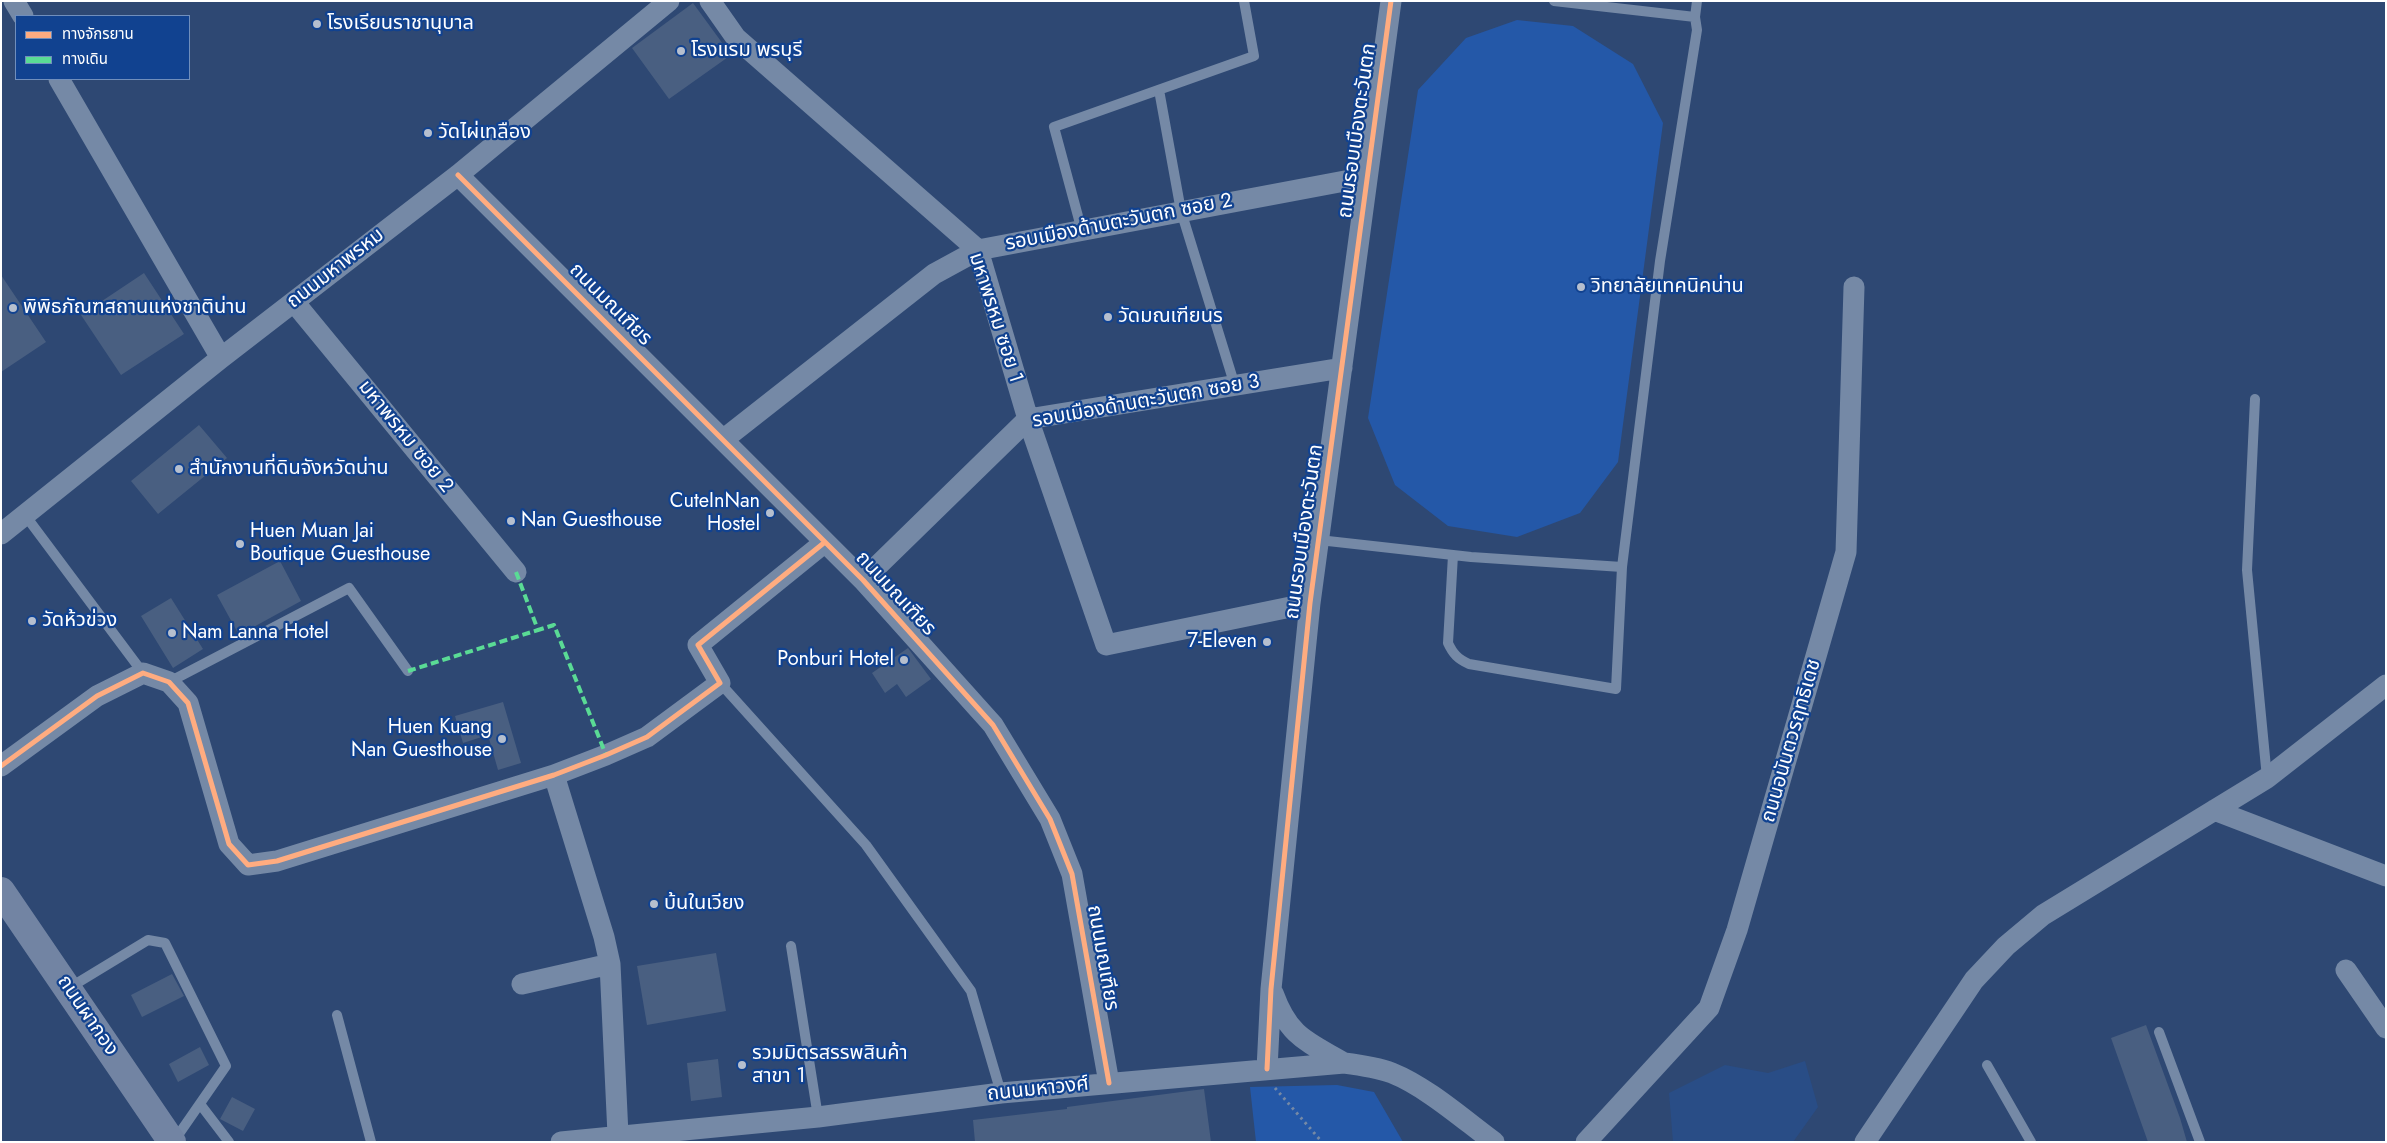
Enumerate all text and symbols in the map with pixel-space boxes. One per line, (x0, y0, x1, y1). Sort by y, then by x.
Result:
place label: โรงเรียนราชานุบาล (327, 12, 474, 36)
legend (15, 15, 190, 80)
marker: โรงเรียนราชานุบาล (311, 18, 323, 30)
text: ทางจักรยาน (62, 23, 134, 45)
place label: โรงแรม พรบุรี (691, 39, 802, 63)
street label: ถนนรอบเมืองตะวันตก (1334, 42, 1382, 220)
marker: โรงแรม พรบุรี (675, 45, 687, 57)
text: ทางเดิน (62, 48, 108, 70)
place label: วัดไผ่เทลือง (438, 121, 531, 145)
marker: วัดไผ่เทลือง (422, 127, 434, 139)
street label: รอบเมืองด้านตะวันตก ซอย 2 (1004, 189, 1234, 257)
street label: ถนนมหาพรหม (283, 224, 389, 314)
street label: มหาพรหม ซอย 1 (963, 250, 1027, 386)
street label: ถนนมณเฑียร (564, 259, 656, 351)
place label: วิทยาลัยเทคนิคน่าน (1591, 275, 1744, 299)
marker: วิทยาลัยเทคนิคน่าน (1575, 281, 1587, 293)
place label: พิพิธภัณฑสถานแห่งชาติน่าน (23, 296, 247, 320)
marker: พิพิธภัณฑสถานแห่งชาติน่าน (7, 302, 19, 314)
place label: วัดมณเฑียนร (1118, 305, 1223, 329)
marker: วัดมณเฑียนร (1102, 311, 1114, 323)
street label: รอบเมืองด้านตะวันตก ซอย 3 (1031, 370, 1261, 434)
street label: มหาพรหม ซอย 2 (352, 376, 458, 498)
street label: ถนนรอบเมืองตะวันตก (1281, 443, 1329, 621)
place label: สำนักงานที่ดินจังหวัดน่าน (189, 457, 389, 481)
marker: สำนักงานที่ดินจังหวัดน่าน (173, 463, 185, 475)
place label: CuteInNan Hostel (670, 490, 760, 537)
marker: CuteInNan Hostel (764, 507, 776, 519)
place label: Nan Guesthouse (521, 509, 662, 533)
marker: Nan Guesthouse (505, 515, 517, 527)
place label: Huen Muan Jai Boutique Guesthouse (250, 520, 430, 567)
marker: Huen Muan Jai Boutique Guesthouse (234, 538, 246, 550)
street label: ถนนมณเฑียร (850, 547, 940, 641)
place label: วัดห้วข่วง (42, 609, 117, 633)
marker: วัดห้วข่วง (26, 615, 38, 627)
place label: Nam Lanna Hotel (182, 621, 329, 645)
marker: Nam Lanna Hotel (166, 627, 178, 639)
place label: 7-Eleven (1187, 630, 1257, 654)
marker: 7-Eleven (1261, 636, 1273, 648)
place label: Ponburi Hotel (777, 648, 894, 672)
marker: Ponburi Hotel (898, 654, 910, 666)
street label: ถนนอนันตวรฤทธิเดช (1757, 656, 1827, 826)
place label: Huen Kuang Nan Guesthouse (351, 716, 492, 763)
marker: Huen Kuang Nan Guesthouse (496, 733, 508, 745)
place label: บ้นในเวียง (664, 892, 744, 916)
marker: บ้นในเวียง (648, 898, 660, 910)
street label: ถนนมณเฑียร (1081, 903, 1123, 1013)
street label: ถนนผากอง (51, 971, 123, 1061)
place label: รวมมิตรสรรพสินค้า สาขา 1 (752, 1042, 908, 1089)
marker: รวมมิตรสรรพสินค้า สาขา 1 (736, 1059, 748, 1071)
street label: ถนนมหาวงศ์ (986, 1073, 1090, 1107)

